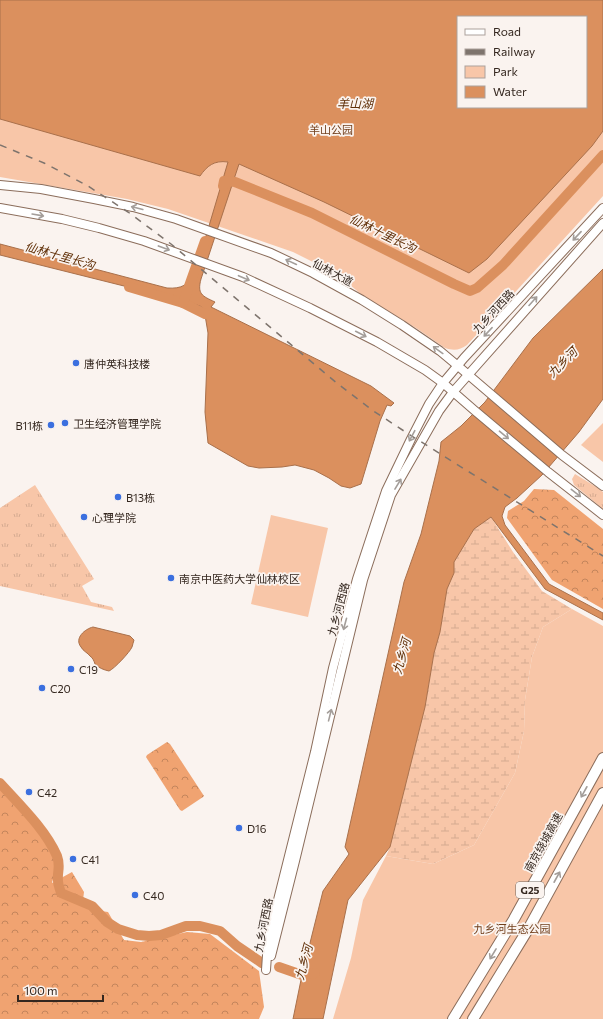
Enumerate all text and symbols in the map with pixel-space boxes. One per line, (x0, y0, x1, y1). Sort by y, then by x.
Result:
legend (457, 16, 587, 108)
text: Road (493, 24, 521, 38)
text: Railway (493, 44, 535, 58)
text: Park (493, 64, 519, 78)
text: Water (493, 84, 527, 98)
water label: 羊山湖 (337, 96, 375, 110)
park label: 羊山公园 (309, 123, 353, 136)
one-way arrow (130, 204, 143, 212)
one-way arrow (31, 211, 44, 219)
water label: 仙林十里长沟 (348, 211, 420, 256)
one-way arrow (572, 231, 581, 241)
water label: 仙林十里长沟 (23, 238, 98, 272)
one-way arrow (157, 245, 169, 253)
street label: 仙林大道 (311, 256, 355, 288)
one-way arrow (285, 258, 297, 265)
one-way arrow (238, 274, 250, 282)
street label: 九乡河西路 (469, 286, 517, 336)
one-way arrow (529, 296, 538, 307)
one-way arrow (484, 327, 493, 337)
one-way arrow (355, 331, 367, 339)
water label: 九乡河 (544, 343, 581, 380)
one-way arrow (433, 346, 444, 355)
place label: 唐仲英科技楼 (84, 357, 150, 370)
marker: 唐仲英科技楼 (71, 358, 81, 368)
place label: 卫生经济管理学院 (73, 417, 161, 430)
marker: 卫生经济管理学院 (60, 418, 70, 428)
place label: B11栋 (15, 419, 43, 432)
marker: B11栋 (46, 420, 56, 430)
one-way arrow (408, 430, 415, 442)
one-way arrow (499, 430, 509, 439)
one-way arrow (394, 478, 402, 490)
one-way arrow (570, 489, 581, 498)
place label: B13栋 (126, 491, 155, 504)
marker: B13栋 (113, 492, 123, 502)
place label: 心理学院 (92, 511, 136, 524)
marker: 心理学院 (79, 512, 89, 522)
place label: 南京中医药大学仙林校区 (179, 572, 300, 585)
marker: 南京中医药大学仙林校区 (166, 573, 176, 583)
street label: 九乡河西路 (325, 581, 351, 637)
one-way arrow (341, 617, 348, 630)
water label: 九乡河 (389, 635, 413, 675)
place label: C19 (79, 663, 98, 676)
marker: C19 (66, 664, 76, 674)
place label: C20 (50, 682, 71, 695)
marker: C20 (37, 683, 47, 693)
one-way arrow (327, 709, 335, 722)
place label: C42 (37, 786, 57, 799)
one-way arrow (579, 786, 587, 798)
marker: C42 (24, 787, 34, 797)
street label: 南京绕城高速 (521, 810, 565, 874)
place label: D16 (247, 822, 267, 835)
marker: D16 (234, 823, 244, 833)
place label: C41 (81, 853, 100, 866)
marker: C41 (68, 854, 78, 864)
one-way arrow (554, 871, 561, 883)
road number: G25 (516, 882, 544, 898)
place label: C40 (143, 889, 164, 902)
marker: C40 (130, 890, 140, 900)
street label: 九乡河西路 (251, 897, 275, 953)
park label: 九乡河生态公园 (474, 922, 551, 935)
water label: 九乡河 (292, 941, 315, 981)
one-way arrow (489, 948, 497, 959)
scale bar (18, 977, 103, 1003)
text: 100 m (24, 983, 58, 997)

